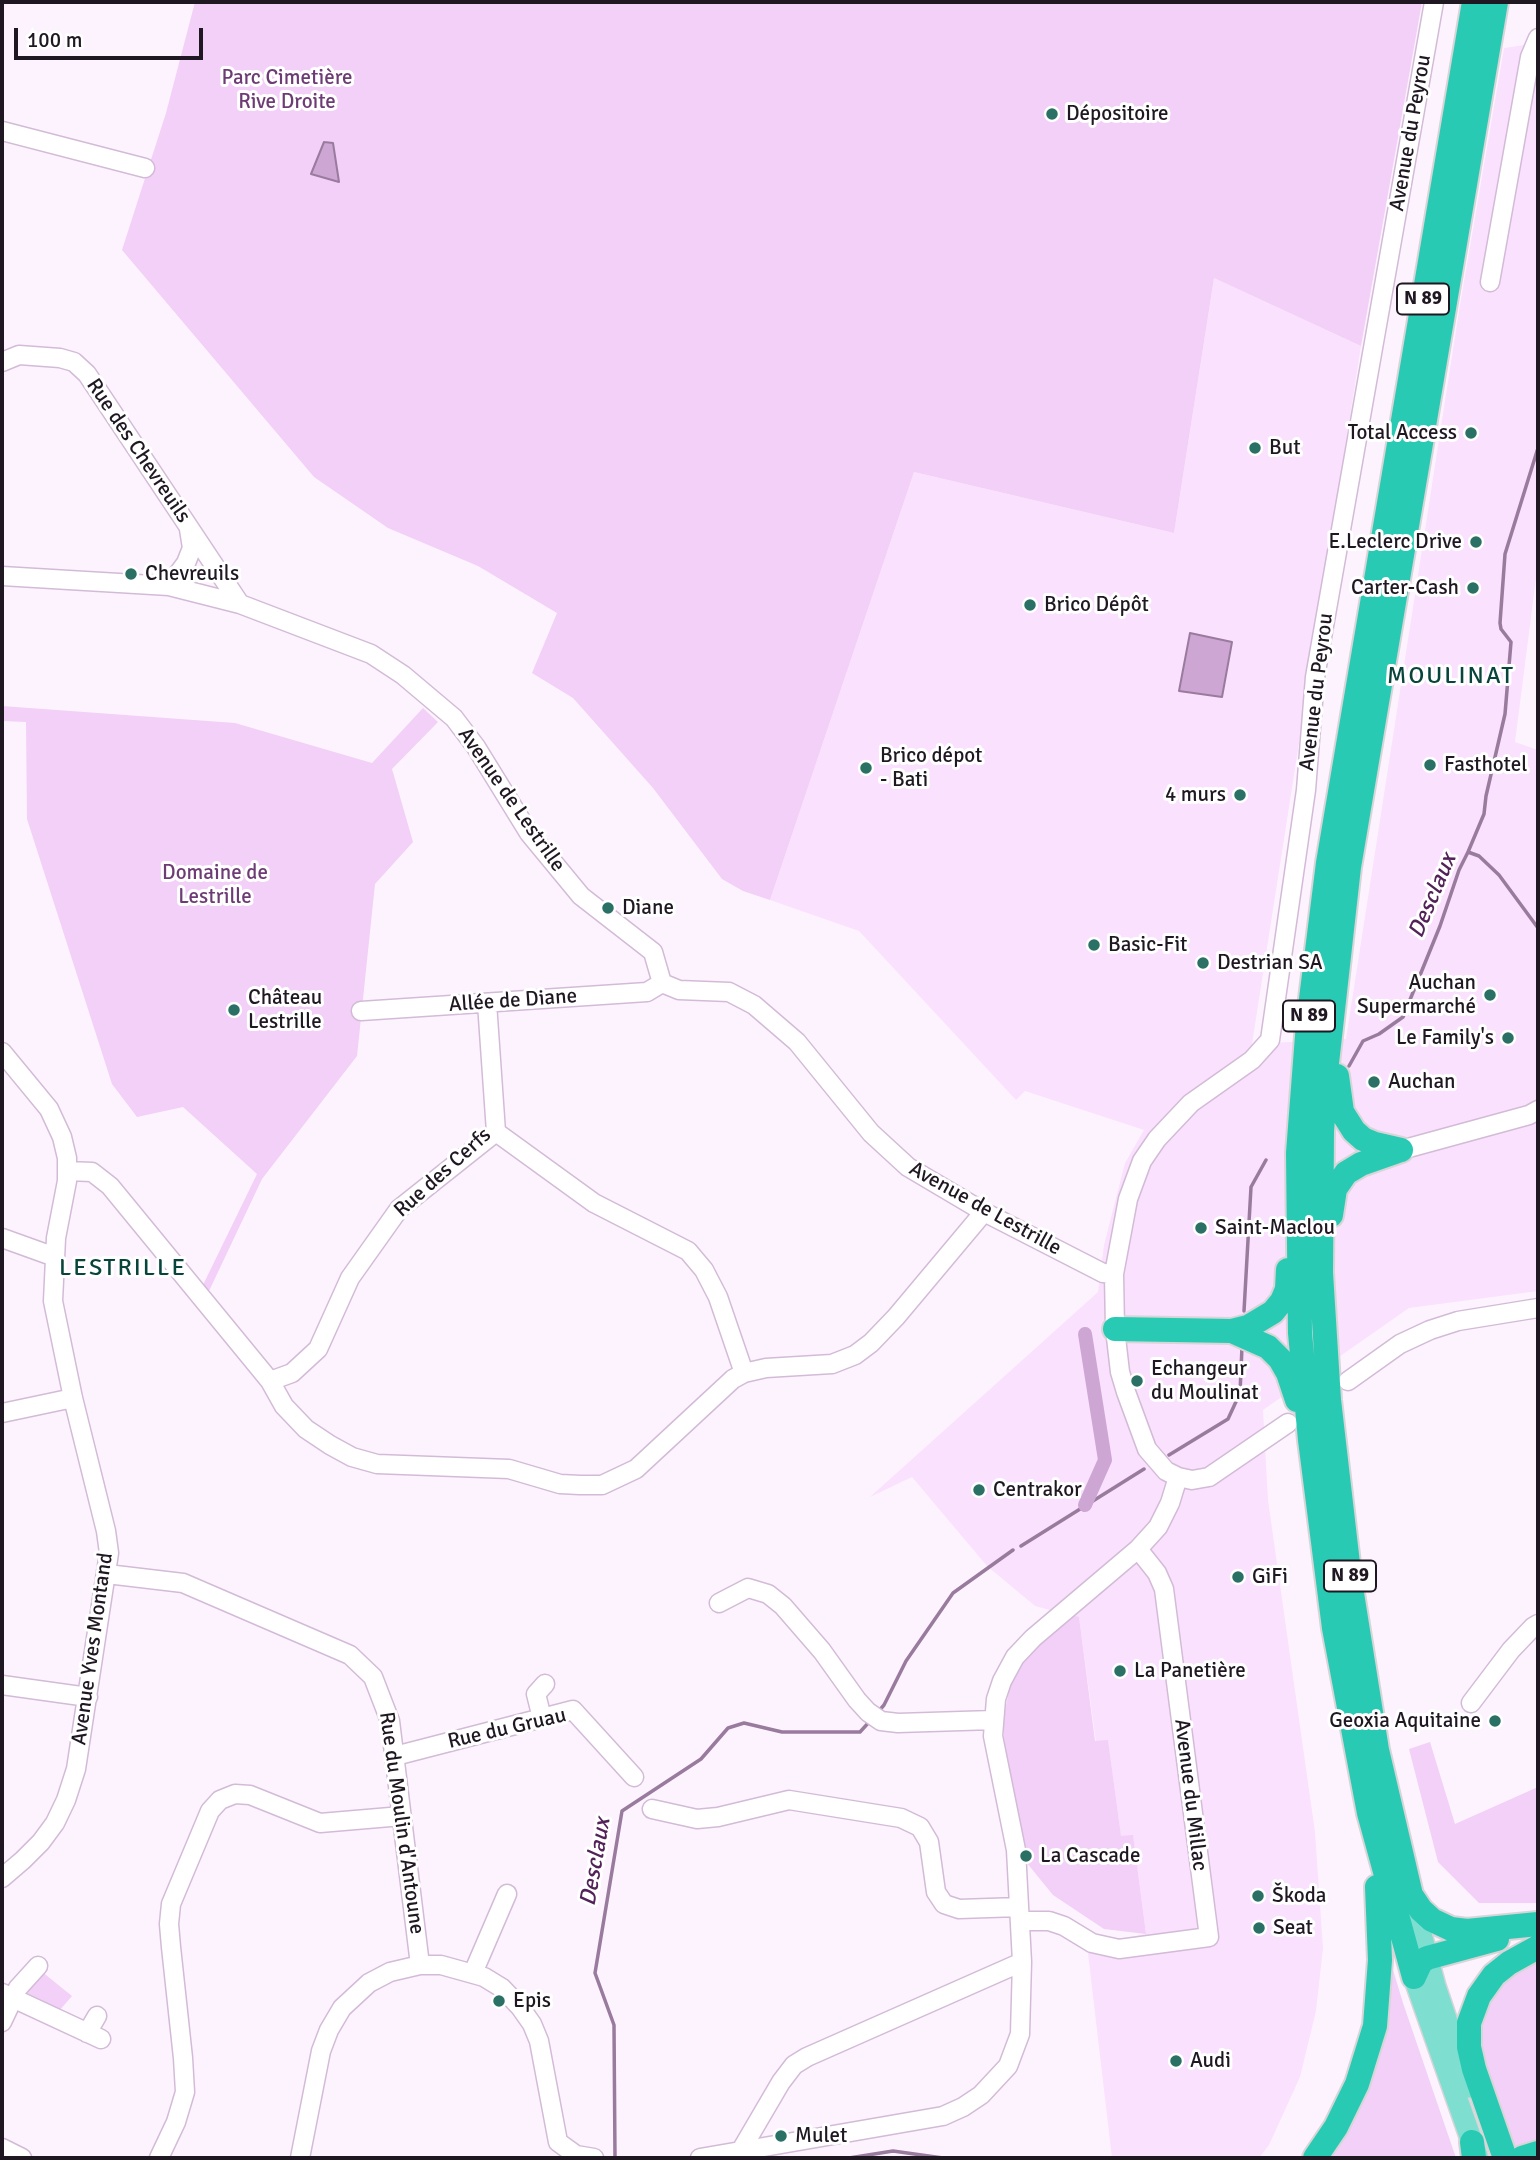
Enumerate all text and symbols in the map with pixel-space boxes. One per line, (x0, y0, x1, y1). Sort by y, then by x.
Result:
scale bar (18, 14, 206, 58)
text: 100 m (27, 27, 82, 53)
street label: Avenue du Peyrou (1385, 53, 1437, 213)
park label: Parc Cimetière Rive Droite (221, 65, 353, 115)
place label: Dépositoire (1066, 101, 1169, 127)
marker: Dépositoire (1044, 106, 1060, 122)
road number: N 89 (1397, 284, 1449, 314)
street label: Rue des Chevreuils (80, 374, 196, 528)
place label: Total Access (1348, 420, 1457, 446)
marker: Total Access (1463, 425, 1479, 441)
place label: But (1269, 435, 1301, 461)
marker: But (1247, 440, 1263, 456)
place label: E.Leclerc Drive (1328, 529, 1462, 555)
marker: E.Leclerc Drive (1468, 534, 1484, 550)
place label: Chevreuils (145, 561, 239, 587)
marker: Chevreuils (123, 566, 139, 582)
place label: Carter-Cash (1351, 575, 1459, 601)
marker: Carter-Cash (1465, 580, 1481, 596)
place label: Brico Dépôt (1044, 592, 1149, 618)
marker: Brico Dépôt (1022, 597, 1038, 613)
street label: Avenue du Peyrou (1295, 612, 1339, 772)
district label: MOULINAT (1388, 663, 1514, 691)
street label: Avenue de Lestrille (452, 723, 570, 877)
place label: Brico dépot - Bati (880, 743, 982, 793)
place label: Fasthotel (1444, 752, 1527, 778)
marker: Fasthotel (1422, 757, 1438, 773)
marker: Brico dépot - Bati (858, 760, 874, 776)
place label: 4 murs (1165, 782, 1226, 808)
marker: 4 murs (1232, 787, 1248, 803)
water label: Desclaux (1403, 850, 1463, 942)
park label: Domaine de Lestrille (162, 860, 268, 910)
place label: Diane (622, 895, 674, 921)
marker: Diane (600, 900, 616, 916)
place label: Basic-Fit (1108, 932, 1187, 958)
marker: Basic-Fit (1086, 937, 1102, 953)
place label: Destrian SA (1217, 950, 1323, 976)
marker: Destrian SA (1195, 955, 1211, 971)
place label: Auchan Supermarché (1357, 970, 1476, 1020)
street label: Allée de Diane (448, 984, 578, 1018)
place label: Château Lestrille (248, 985, 322, 1035)
marker: Auchan Supermarché (1482, 987, 1498, 1003)
road number: N 89 (1283, 1000, 1335, 1032)
marker: Château Lestrille (226, 1002, 242, 1018)
place label: Le Family's (1396, 1025, 1494, 1051)
marker: Le Family's (1500, 1030, 1516, 1046)
place label: Auchan (1388, 1069, 1455, 1095)
marker: Auchan (1366, 1074, 1382, 1090)
street label: Rue des Cerfs (389, 1123, 497, 1223)
street label: Avenue de Lestrille (904, 1157, 1066, 1261)
place label: Saint-Maclou (1215, 1215, 1335, 1241)
marker: Saint-Maclou (1193, 1220, 1209, 1236)
district label: LESTRILLE (60, 1255, 186, 1283)
place label: Echangeur du Moulinat (1151, 1356, 1259, 1406)
marker: Echangeur du Moulinat (1129, 1373, 1145, 1389)
place label: Centrakor (993, 1477, 1082, 1503)
marker: Centrakor (971, 1482, 987, 1498)
street label: Avenue Yves Montand (67, 1551, 119, 1747)
road number: N 89 (1324, 1560, 1376, 1592)
place label: GiFi (1252, 1564, 1288, 1590)
marker: GiFi (1230, 1569, 1246, 1585)
place label: La Panetière (1134, 1658, 1246, 1684)
marker: La Panetière (1112, 1663, 1128, 1679)
street label: Rue du Gruau (445, 1703, 569, 1755)
place label: Geoxia Aquitaine (1329, 1708, 1481, 1734)
street label: Rue du Moulin d'Antoune (373, 1710, 429, 1936)
marker: Geoxia Aquitaine (1487, 1713, 1503, 1729)
street label: Avenue du Millac (1168, 1718, 1212, 1872)
water label: Desclaux (575, 1816, 617, 1908)
place label: La Cascade (1040, 1843, 1140, 1869)
marker: La Cascade (1018, 1848, 1034, 1864)
place label: Škoda (1272, 1883, 1326, 1909)
marker: Škoda (1250, 1888, 1266, 1904)
place label: Seat (1273, 1915, 1313, 1941)
marker: Seat (1251, 1920, 1267, 1936)
place label: Epis (513, 1988, 551, 2014)
marker: Epis (491, 1993, 507, 2009)
place label: Audi (1190, 2048, 1231, 2074)
marker: Audi (1168, 2053, 1184, 2069)
place label: Mulet (795, 2123, 847, 2149)
marker: Mulet (773, 2128, 789, 2144)

